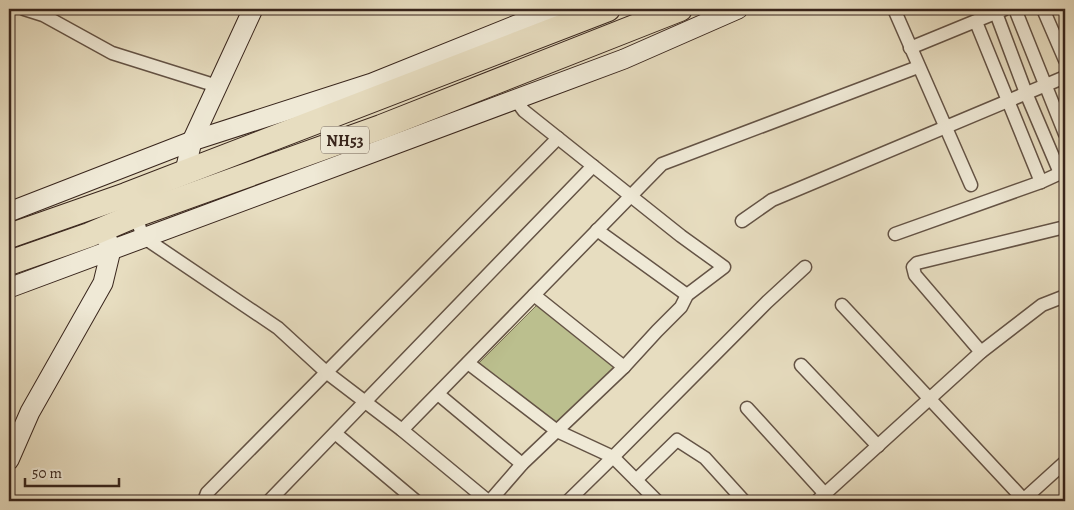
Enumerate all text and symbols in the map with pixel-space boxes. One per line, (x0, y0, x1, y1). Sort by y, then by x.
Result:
road number: NH53 (321, 126, 369, 154)
scale bar (25, 455, 119, 487)
text: 50 m (32, 463, 62, 483)

